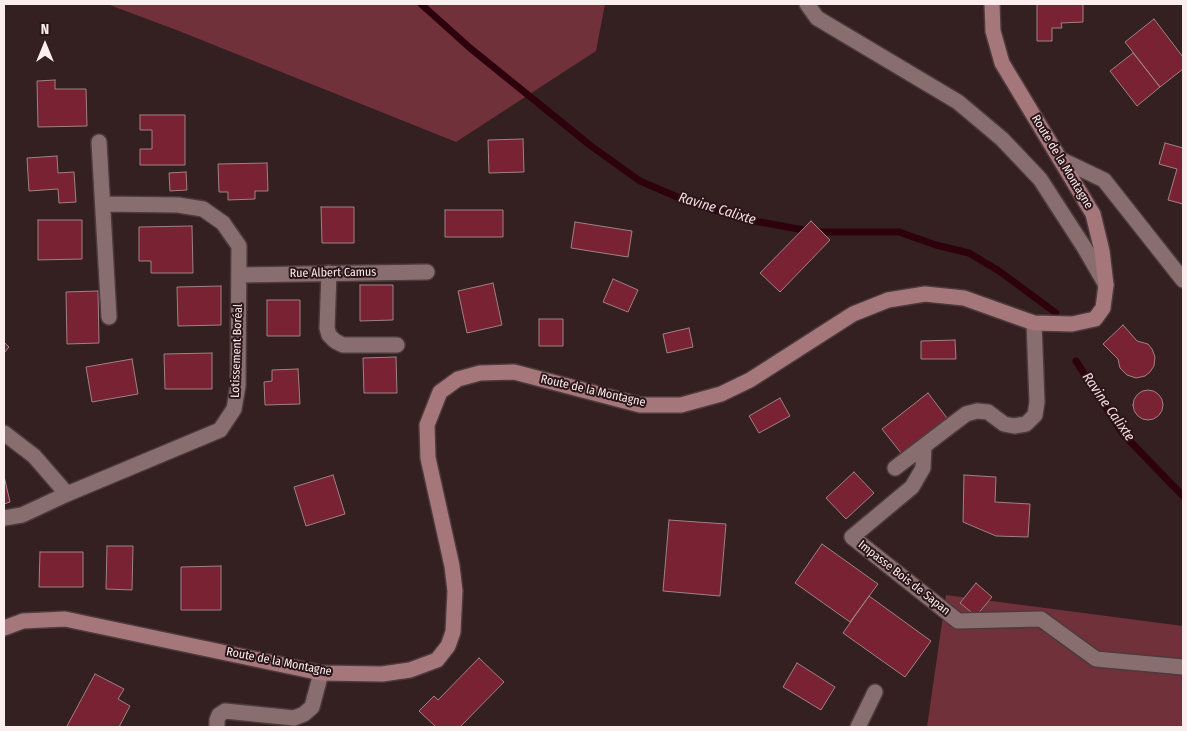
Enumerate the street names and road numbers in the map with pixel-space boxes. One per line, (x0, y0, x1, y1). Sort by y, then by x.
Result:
street label: Route de la Montagne (1028, 112, 1096, 212)
street label: Rue Albert Camus (289, 265, 377, 281)
street label: Lotissement Boréal (228, 304, 246, 398)
street label: Route de la Montagne (539, 372, 647, 410)
street label: Impasse Bois de Sapan (855, 538, 953, 618)
street label: Route de la Montagne (225, 645, 333, 679)

